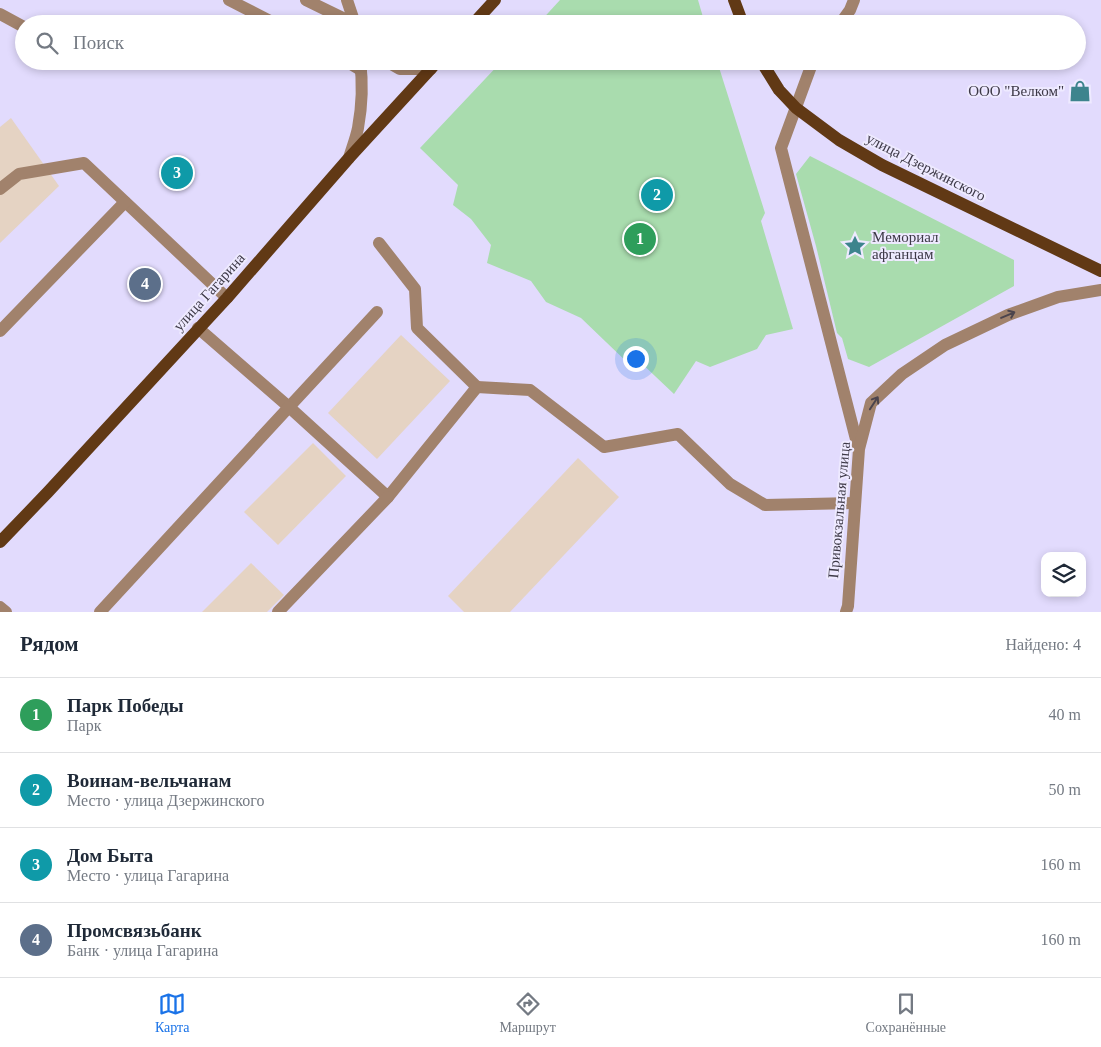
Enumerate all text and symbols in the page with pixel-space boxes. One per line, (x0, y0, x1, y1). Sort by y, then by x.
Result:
search box (15, 15, 1086, 70)
icon: search (33, 29, 61, 57)
text: Поиск (73, 32, 124, 53)
shop icon: ООО "Велком" (1067, 78, 1093, 104)
place label: ООО "Велком" (968, 83, 1064, 99)
street label: улица Дзержинского (864, 130, 988, 204)
pin: 3 (161, 154, 193, 192)
pin: 2 (641, 176, 673, 214)
pin: 1 (624, 220, 656, 258)
place label: Мемориал афганцам (872, 229, 939, 262)
place icon: Мемориал афганцам (842, 233, 868, 259)
street label: улица Гагарина (170, 250, 248, 334)
pin: 4 (129, 265, 161, 303)
one-way arrow (1000, 310, 1015, 320)
your location (623, 346, 649, 372)
one-way arrow (868, 396, 879, 410)
street label: Привокзальная улица (825, 441, 853, 579)
map controls (1041, 552, 1086, 597)
button: layers (1041, 552, 1086, 597)
text: Рядом (20, 632, 79, 656)
text: Найдено: 4 (1006, 636, 1081, 653)
text: Парк Победы (67, 695, 184, 716)
text: 1 (32, 706, 40, 723)
text: 40 m (1049, 706, 1081, 723)
text: Парк (67, 717, 101, 734)
text: Воинам-вельчанам (67, 770, 231, 791)
text: 2 (32, 781, 40, 798)
text: 50 m (1049, 781, 1081, 798)
text: Место · улица Дзержинского (67, 792, 264, 809)
text: Дом Быта (67, 845, 153, 866)
text: 3 (32, 856, 40, 873)
text: 160 m (1041, 856, 1081, 873)
text: Место · улица Гагарина (67, 867, 229, 884)
text: Промсвязьбанк (67, 920, 202, 941)
text: 4 (32, 931, 40, 948)
text: 160 m (1041, 931, 1081, 948)
text: Банк · улица Гагарина (67, 942, 218, 959)
tab: Карта (155, 990, 190, 1036)
tab: Маршрут (499, 990, 556, 1036)
tab: Сохранённые (866, 990, 946, 1036)

